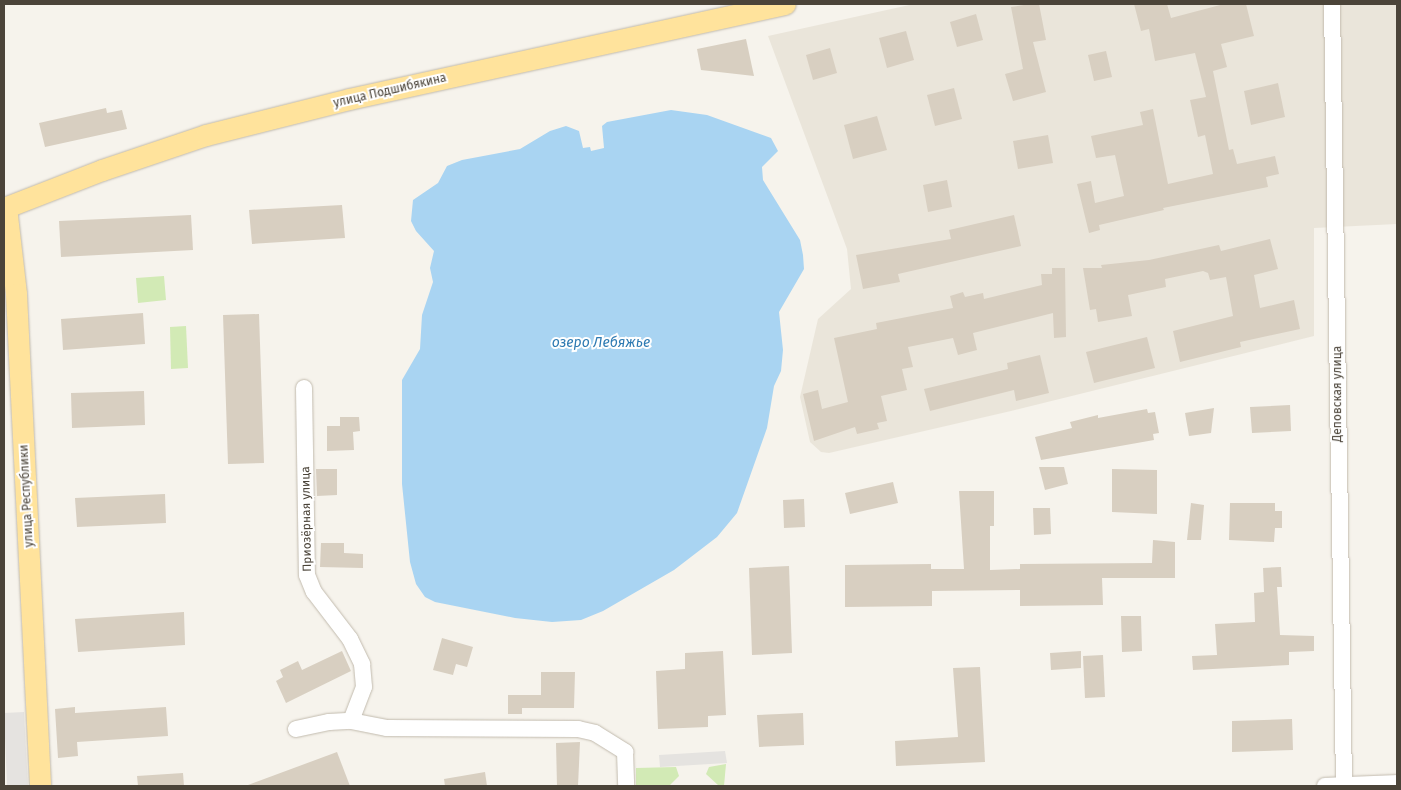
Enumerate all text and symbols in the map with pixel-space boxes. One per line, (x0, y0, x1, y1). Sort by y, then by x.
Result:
street label: улица Подшибякина (332, 71, 448, 111)
water label: озеро Лебяжье (552, 335, 650, 351)
street label: Деповская улица (1331, 346, 1345, 442)
street label: улица Республики (17, 444, 37, 548)
street label: Приозёрная улица (299, 466, 315, 572)

